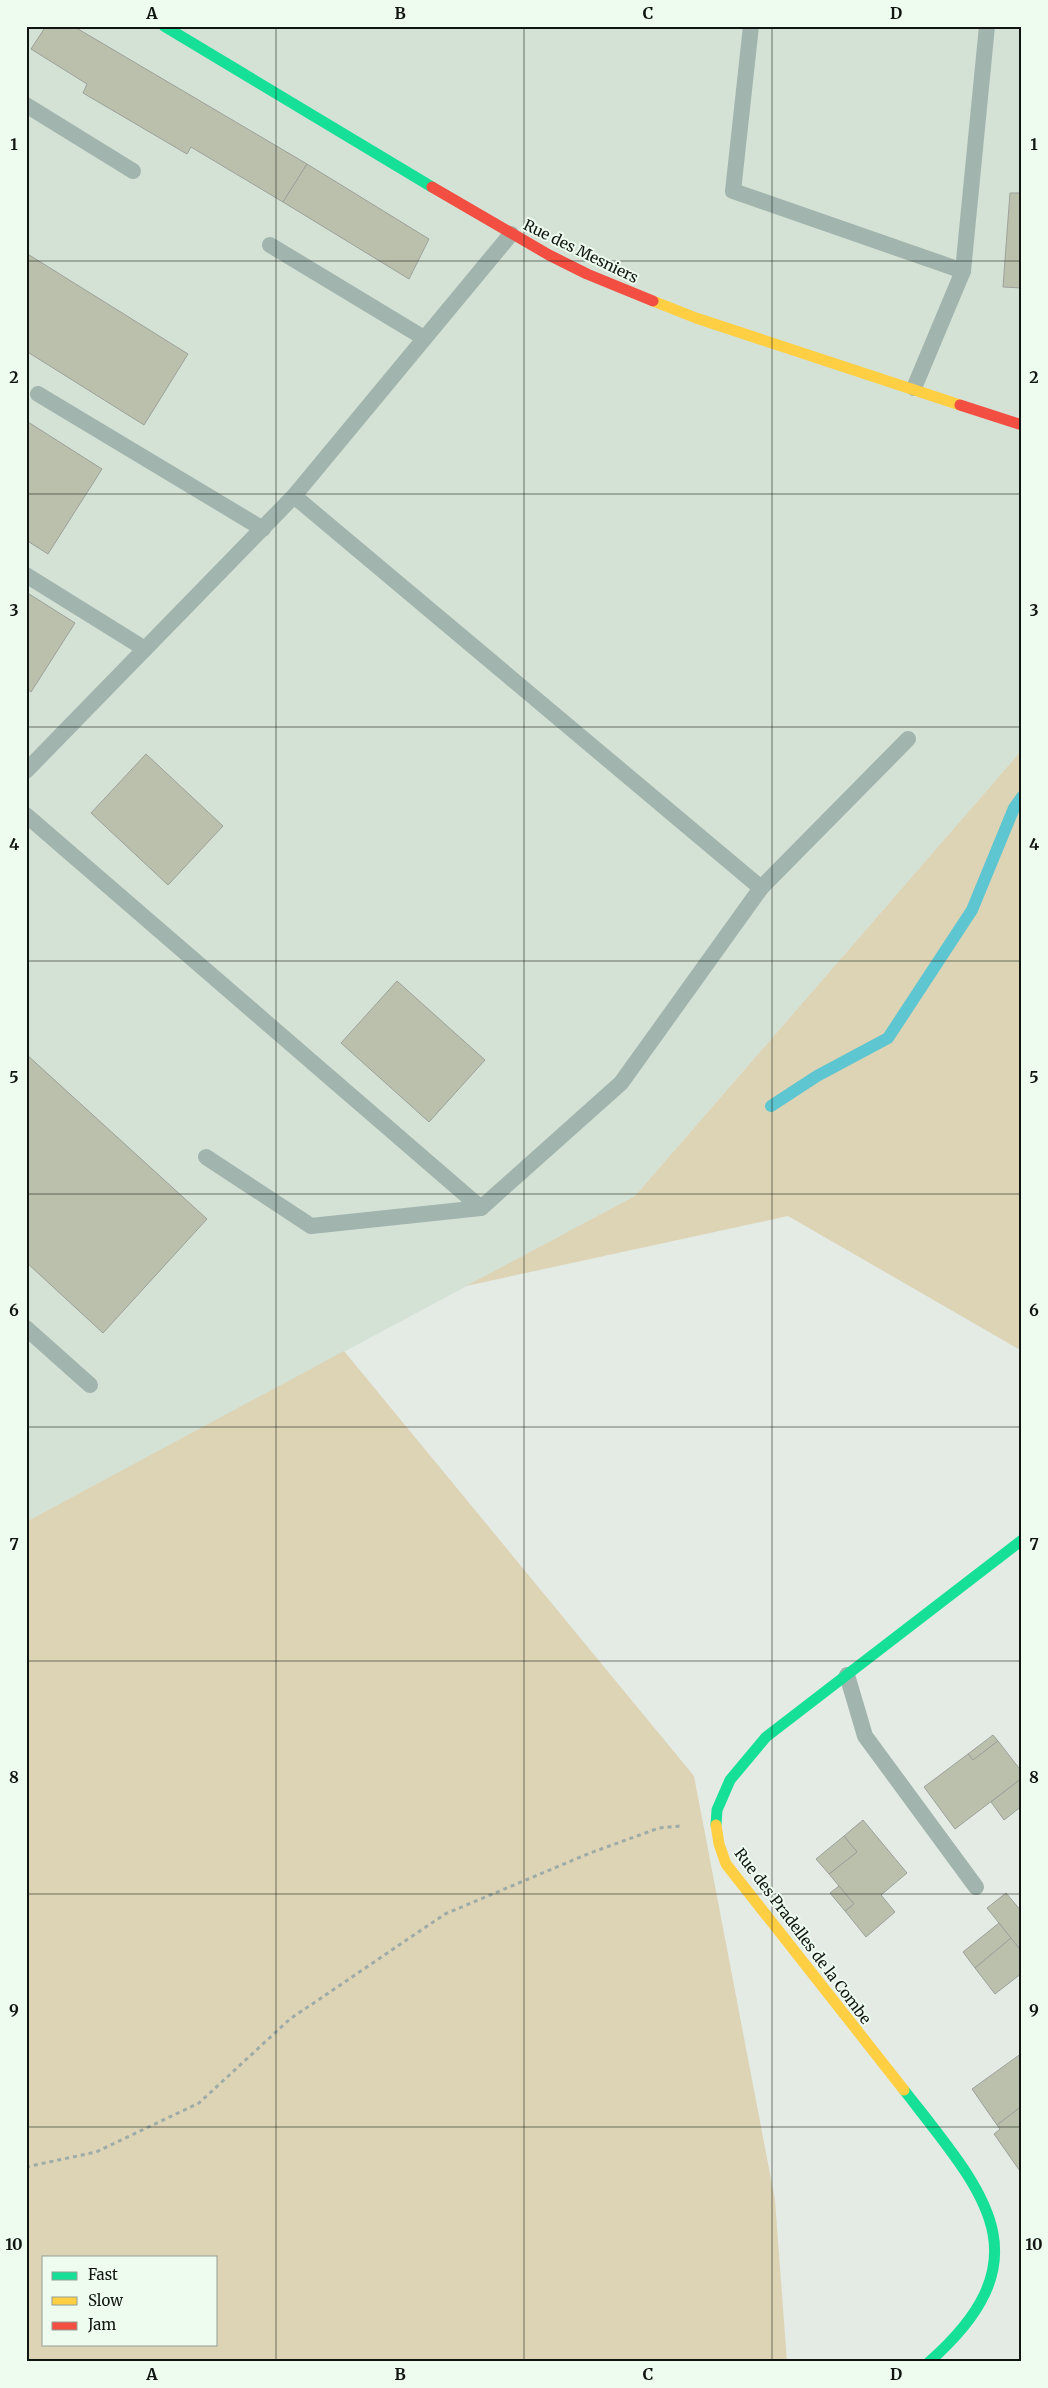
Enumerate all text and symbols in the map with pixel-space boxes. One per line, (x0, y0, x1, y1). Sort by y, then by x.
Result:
text: A (145, 3, 158, 23)
text: B (394, 3, 406, 23)
text: C (643, 3, 653, 23)
text: D (890, 3, 902, 23)
text: 1 (10, 134, 18, 154)
text: 1 (1030, 134, 1038, 154)
street label: Rue des Mesniers (520, 215, 642, 287)
text: 2 (9, 367, 19, 387)
text: 2 (1029, 367, 1039, 387)
text: 3 (9, 600, 19, 620)
text: 3 (1029, 600, 1039, 620)
text: 4 (9, 834, 19, 854)
text: 4 (1029, 834, 1039, 854)
text: 5 (9, 1067, 19, 1087)
text: 5 (1029, 1067, 1039, 1087)
text: 6 (9, 1300, 19, 1320)
text: 6 (1029, 1300, 1039, 1320)
text: 7 (9, 1534, 19, 1554)
text: 7 (1029, 1534, 1039, 1554)
text: 8 (9, 1767, 19, 1787)
text: 8 (1029, 1767, 1039, 1787)
street label: Rue des Pradelles de la Combe (731, 1844, 876, 2028)
text: 9 (9, 2000, 19, 2020)
text: 9 (1029, 2000, 1039, 2020)
text: 10 (5, 2234, 23, 2254)
text: 10 (1025, 2234, 1043, 2254)
legend (42, 2256, 218, 2346)
text: Fast (88, 2265, 118, 2284)
text: Slow (88, 2291, 123, 2310)
text: Jam (87, 2315, 116, 2334)
text: A (145, 2364, 158, 2384)
text: B (394, 2364, 406, 2384)
text: C (643, 2364, 653, 2384)
text: D (890, 2364, 902, 2384)

